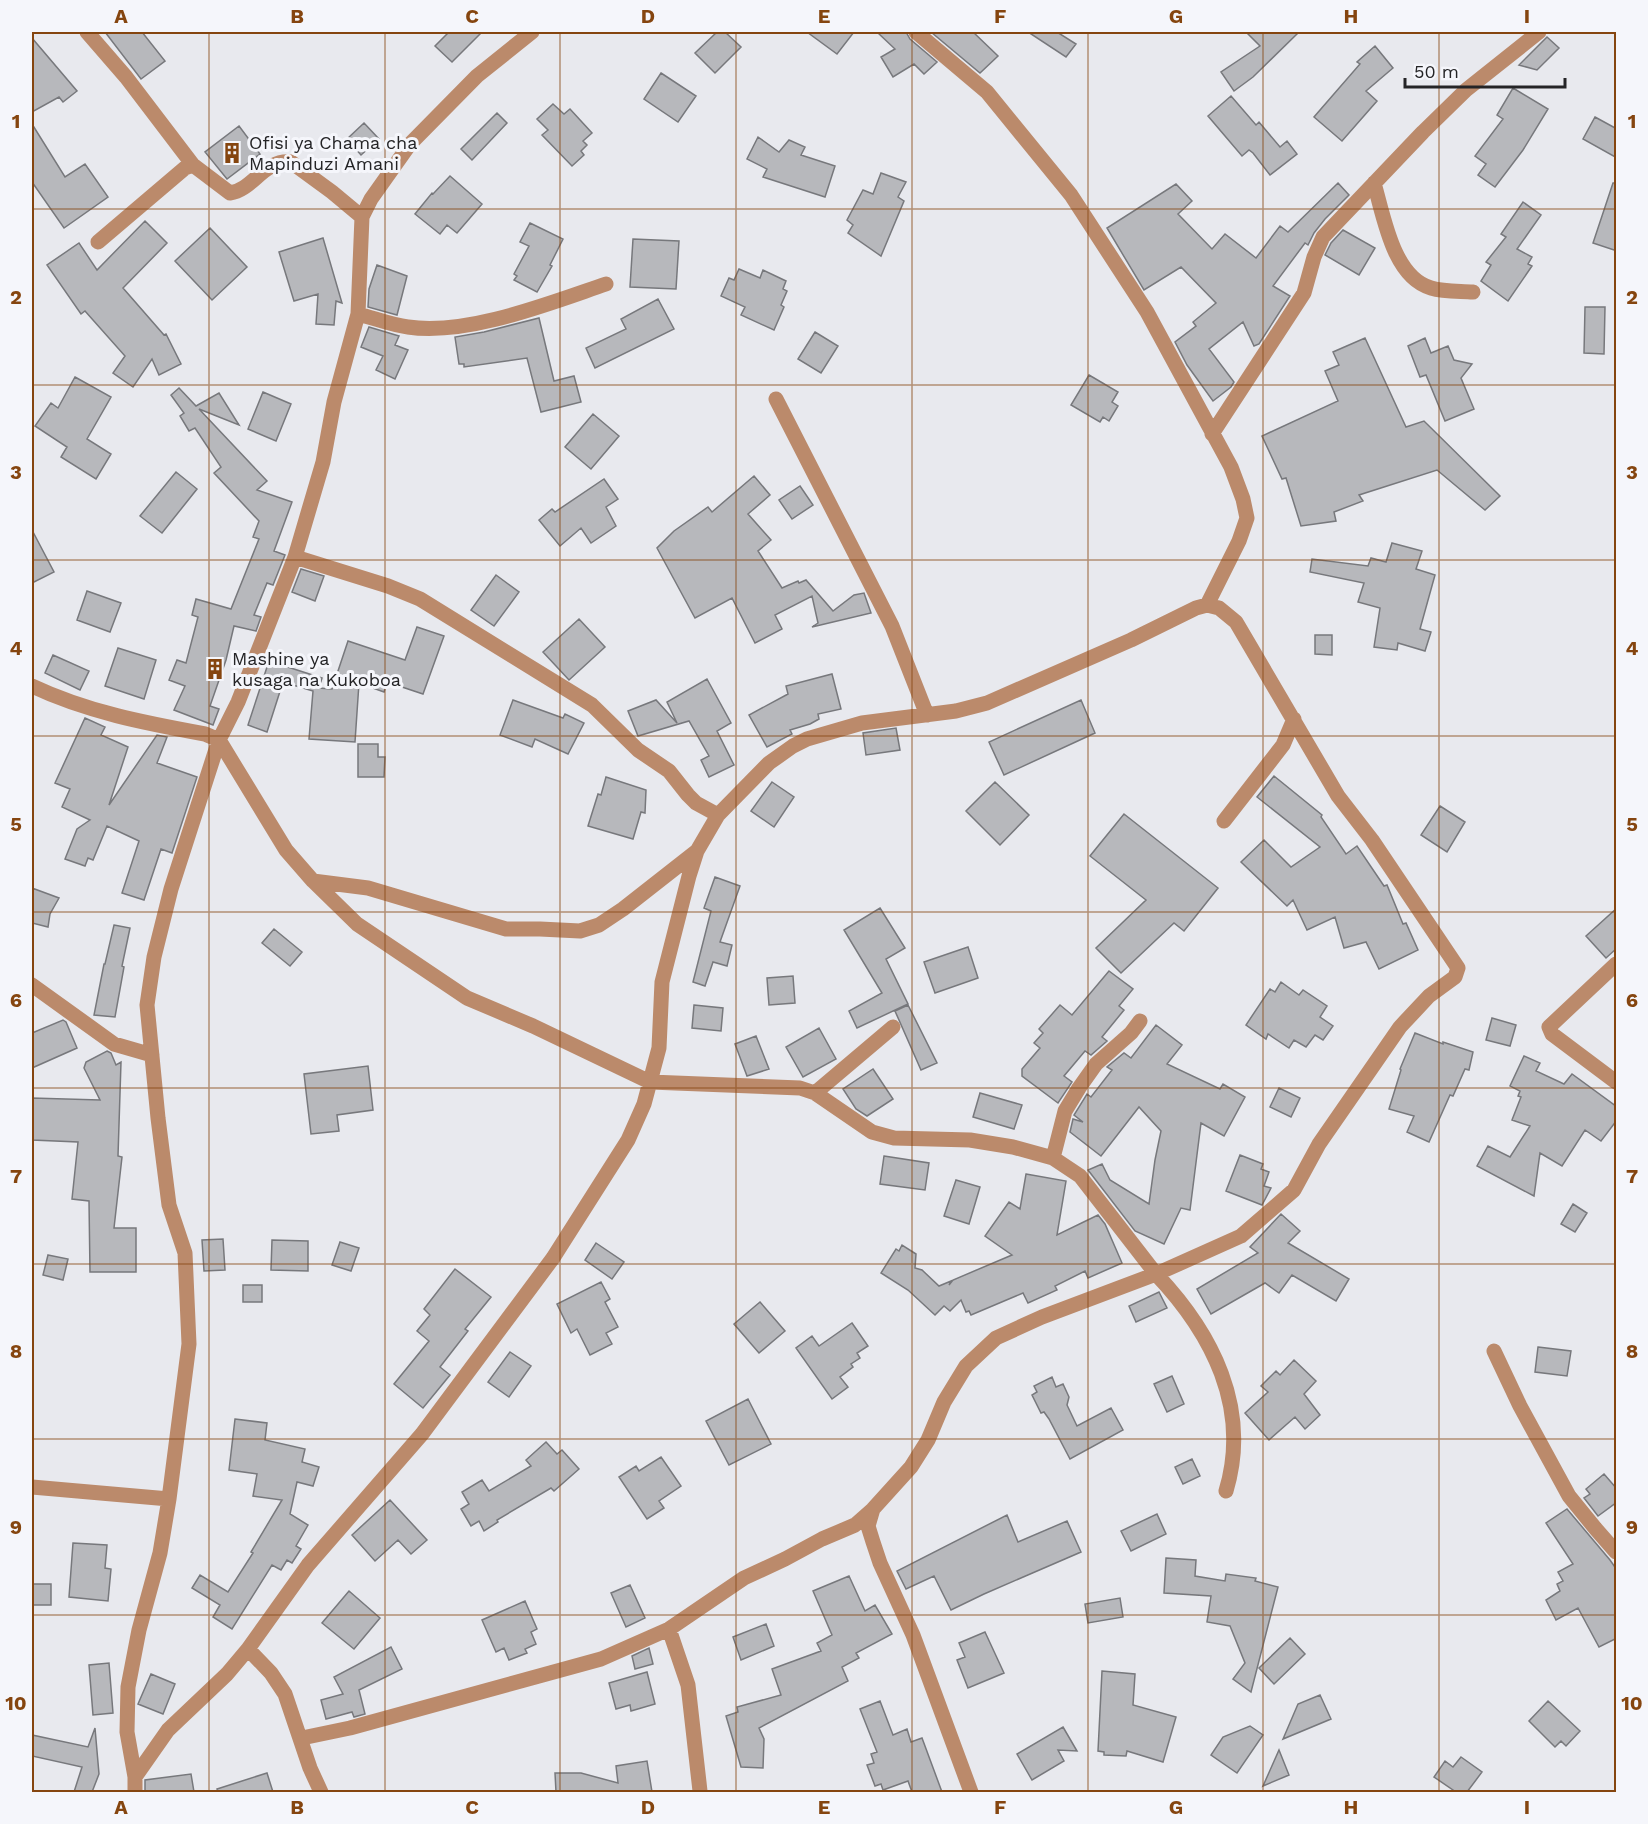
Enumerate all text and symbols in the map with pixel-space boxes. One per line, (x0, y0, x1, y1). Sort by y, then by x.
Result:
text: A (114, 4, 128, 28)
text: B (290, 4, 304, 28)
text: C (465, 4, 479, 28)
text: D (641, 4, 655, 28)
text: E (818, 4, 830, 28)
text: F (994, 4, 1006, 28)
text: G (1169, 4, 1183, 28)
text: H (1344, 4, 1358, 28)
text: I (1524, 4, 1530, 28)
scale bar (1405, 51, 1566, 89)
text: 50 m (1414, 61, 1459, 82)
text: 1 (12, 109, 20, 133)
text: 1 (1628, 109, 1636, 133)
place label: Ofisi ya Chama cha Mapinduzi Amani (249, 132, 417, 174)
building icon: Ofisi ya Chama cha Mapinduzi Amani (220, 141, 244, 165)
text: 2 (10, 285, 22, 309)
text: 2 (1626, 285, 1638, 309)
text: 3 (10, 460, 22, 484)
text: 3 (1626, 460, 1638, 484)
text: 4 (10, 636, 23, 660)
text: 4 (1626, 636, 1639, 660)
place label: Mashine ya kusaga na Kukoboa (232, 648, 401, 690)
building icon: Mashine ya kusaga na Kukoboa (203, 657, 227, 681)
text: 5 (10, 812, 22, 836)
text: 5 (1626, 812, 1638, 836)
text: 6 (10, 988, 22, 1012)
text: 6 (1626, 988, 1638, 1012)
text: 7 (10, 1164, 22, 1188)
text: 7 (1626, 1164, 1638, 1188)
text: 8 (10, 1339, 22, 1363)
text: 8 (1626, 1339, 1638, 1363)
text: 9 (10, 1515, 22, 1539)
text: 9 (1626, 1515, 1638, 1539)
text: 10 (5, 1691, 27, 1715)
text: 10 (1621, 1691, 1643, 1715)
text: A (114, 1795, 128, 1819)
text: B (290, 1795, 304, 1819)
text: C (465, 1795, 479, 1819)
text: D (641, 1795, 655, 1819)
text: E (818, 1795, 830, 1819)
text: F (994, 1795, 1006, 1819)
text: G (1169, 1795, 1183, 1819)
text: H (1344, 1795, 1358, 1819)
text: I (1524, 1795, 1530, 1819)

